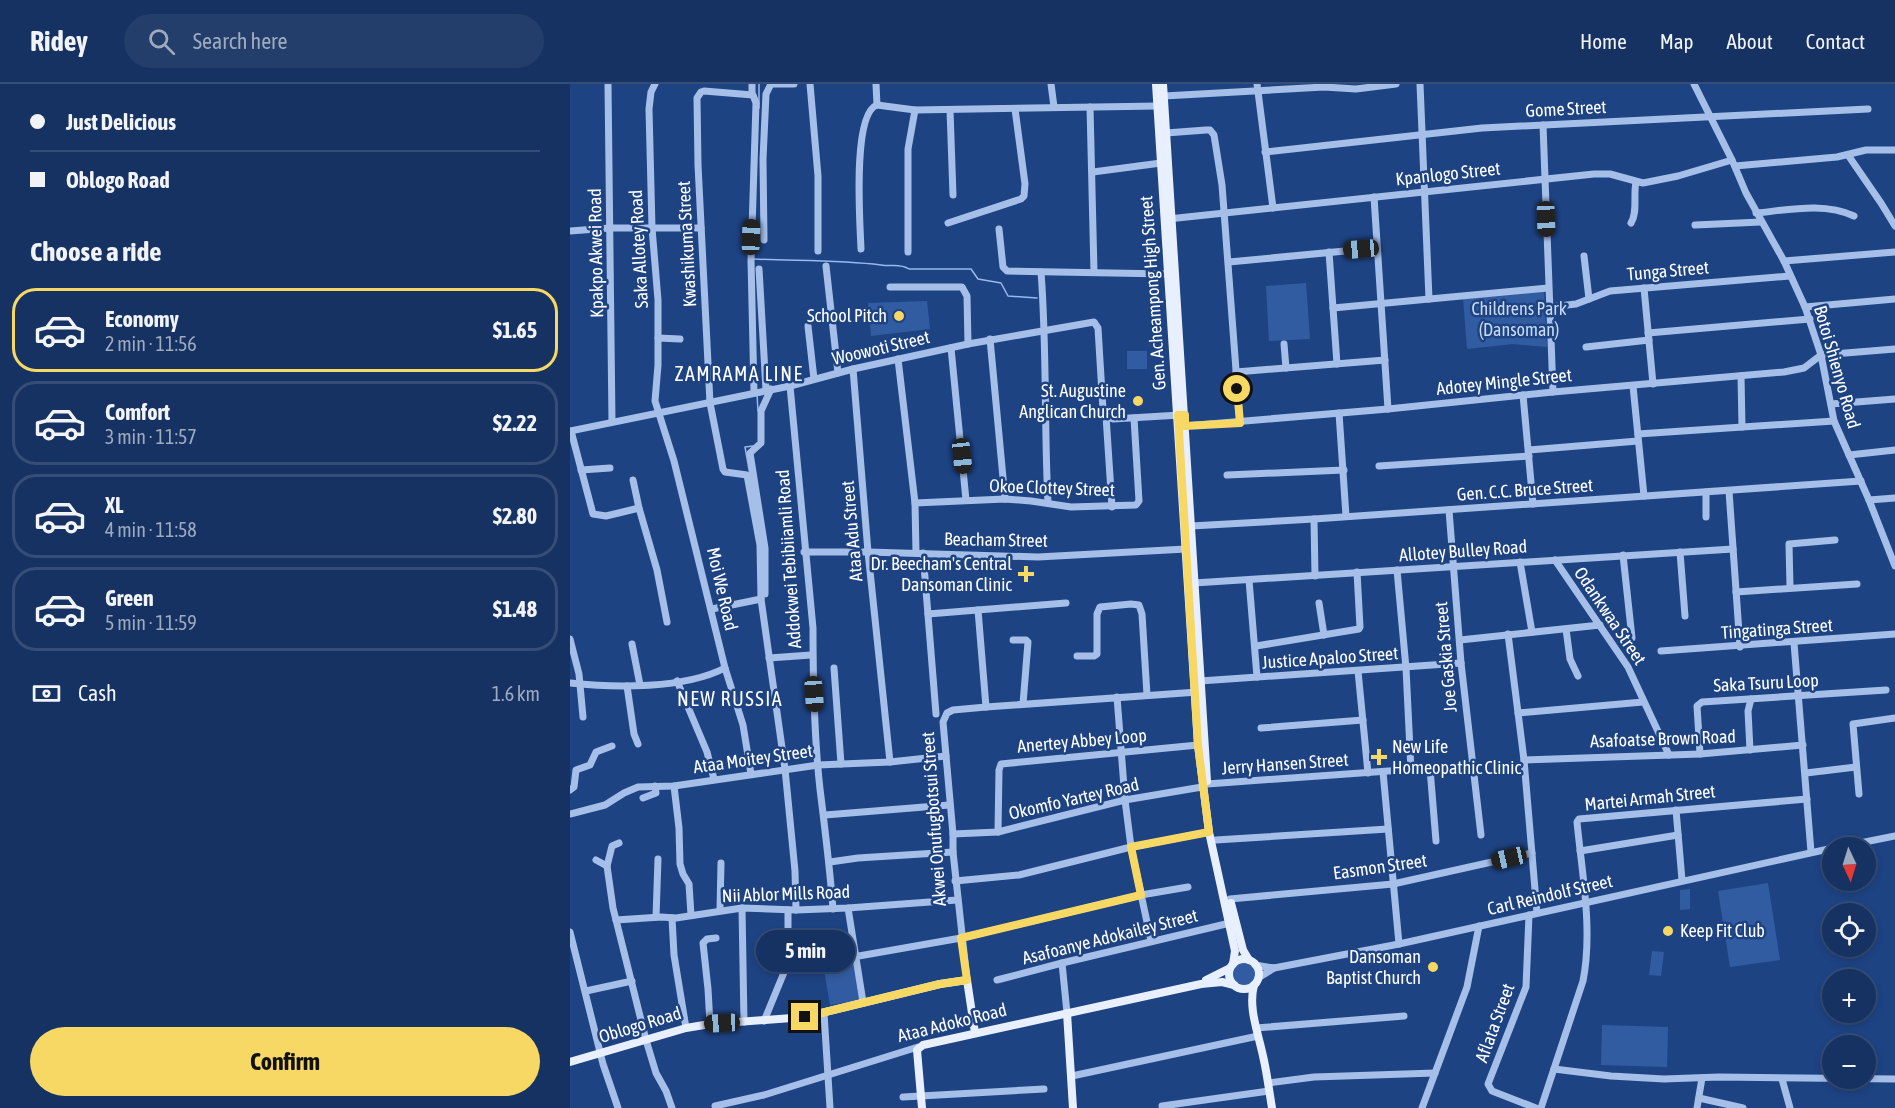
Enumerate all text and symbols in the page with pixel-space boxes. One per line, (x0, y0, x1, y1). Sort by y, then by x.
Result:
search box (124, 14, 544, 68)
text: Ridey (30, 25, 88, 57)
icon: search (145, 25, 178, 58)
text: Search here (193, 28, 288, 54)
text: Home (1580, 29, 1627, 53)
text: Map (1660, 29, 1694, 53)
text: About (1727, 29, 1773, 53)
text: Contact (1806, 29, 1865, 53)
street label: Gome Street (1525, 96, 1607, 121)
text: Just Delicious (66, 109, 176, 135)
street label: Kpanlogo Street (1394, 158, 1501, 189)
text: Oblogo Road (66, 167, 170, 193)
street label: Kwashikuma Street (673, 180, 700, 308)
street label: Kpakpo Akwei Road (584, 188, 607, 318)
street label: Saka Allotey Road (625, 189, 652, 309)
street label: Gen. Acheampong High Street (1135, 195, 1170, 391)
car (1536, 201, 1556, 237)
car (741, 219, 761, 255)
text: Choose a ride (30, 236, 162, 267)
car (1342, 238, 1380, 260)
street label: Tunga Street (1626, 256, 1710, 285)
park label: Childrens Park (Dansoman) (1471, 298, 1567, 340)
icon: car (33, 303, 87, 357)
street label: Botoi Shienyo Road (1810, 303, 1865, 431)
place label: School Pitch (807, 305, 887, 326)
text: Economy (105, 306, 179, 332)
marker: School Pitch (892, 309, 906, 323)
text: $1.65 (493, 317, 537, 343)
street label: Woowoti Street (830, 326, 932, 369)
text: 2 min · 11:56 (105, 332, 197, 355)
district label: ZAMRAMA LINE (674, 362, 804, 385)
street label: Adotey Mingle Street (1435, 364, 1573, 399)
route start (1223, 375, 1250, 402)
place label: St. Augustine Anglican Church (1019, 380, 1126, 422)
marker: St. Augustine Anglican Church (1131, 394, 1145, 408)
icon: car (33, 396, 87, 450)
text: Comfort (105, 399, 170, 425)
text: $2.22 (493, 410, 537, 436)
text: 3 min · 11:57 (105, 425, 197, 448)
car (951, 437, 973, 475)
street label: Addokwei Tebibiiamli Road (772, 469, 805, 649)
street label: Gen. C.C. Bruce Street (1456, 474, 1594, 505)
street label: Okoe Clottey Street (989, 475, 1115, 500)
street label: Ataa Adu Street (837, 480, 866, 582)
icon: car (33, 489, 87, 543)
text: XL (105, 492, 123, 518)
text: $2.80 (493, 503, 537, 529)
text: 4 min · 11:58 (105, 518, 197, 541)
street label: Beacham Street (944, 528, 1048, 551)
street label: Allotey Bulley Road (1398, 536, 1528, 565)
street label: Moi We Road (703, 545, 742, 632)
place label: Dr. Beecham's Central Dansoman Clinic (871, 553, 1012, 595)
street label: Odankwaa Street (1570, 563, 1651, 669)
marker: Dr. Beecham's Central Dansoman Clinic (1017, 565, 1035, 583)
icon: car (33, 582, 87, 636)
text: Green (105, 585, 154, 611)
text: $1.48 (493, 596, 537, 622)
street label: Joe Gaskia Street (1430, 601, 1461, 713)
text: 5 min · 11:59 (105, 611, 197, 634)
street label: Tingatinga Street (1720, 614, 1834, 643)
street label: Justice Apaloo Street (1261, 642, 1399, 673)
street label: Saka Tsuru Loop (1713, 669, 1819, 696)
car (804, 675, 824, 713)
icon: cash (30, 677, 63, 710)
text: Cash (78, 680, 117, 706)
text: 1.6 km (492, 682, 540, 705)
district label: NEW RUSSIA (677, 687, 783, 710)
street label: Anertey Abbey Loop (1016, 724, 1148, 757)
street label: Asafoatse Brown Road (1590, 725, 1736, 752)
street label: Akwei Onufugbotsui Street (917, 731, 950, 907)
place label: New Life Homeopathic Clinic (1392, 736, 1521, 778)
street label: Ataa Moitey Street (692, 740, 814, 777)
marker: New Life Homeopathic Clinic (1370, 748, 1388, 766)
street label: Jerry Hansen Street (1221, 749, 1349, 778)
street label: Okomfo Yartey Road (1007, 773, 1141, 824)
street label: Martei Armah Street (1583, 780, 1716, 815)
north arrow (1822, 837, 1876, 891)
map controls (1822, 837, 1876, 1089)
car (1489, 845, 1529, 871)
street label: Easmon Street (1332, 850, 1428, 883)
street label: Carl Reindolf Street (1485, 870, 1614, 919)
street label: Nii Ablor Mills Road (721, 881, 851, 906)
button: locate (1822, 903, 1876, 957)
street label: Asafoanye Adokailey Street (1020, 905, 1200, 968)
place label: Keep Fit Club (1680, 920, 1765, 941)
marker: Keep Fit Club (1661, 924, 1675, 938)
callout: 5 min (756, 930, 854, 972)
text: 5 min (785, 939, 826, 962)
place label: Dansoman Baptist Church (1326, 946, 1421, 988)
marker: Dansoman Baptist Church (1426, 960, 1440, 974)
button: + (1822, 969, 1876, 1023)
street label: Aflata Street (1471, 980, 1518, 1065)
street label: Ataa Adoko Road (895, 999, 1009, 1046)
street label: Oblogo Road (596, 1002, 683, 1047)
route end (791, 1003, 818, 1030)
car (704, 1013, 740, 1033)
button: Confirm (30, 1027, 540, 1096)
button: − (1822, 1035, 1876, 1089)

